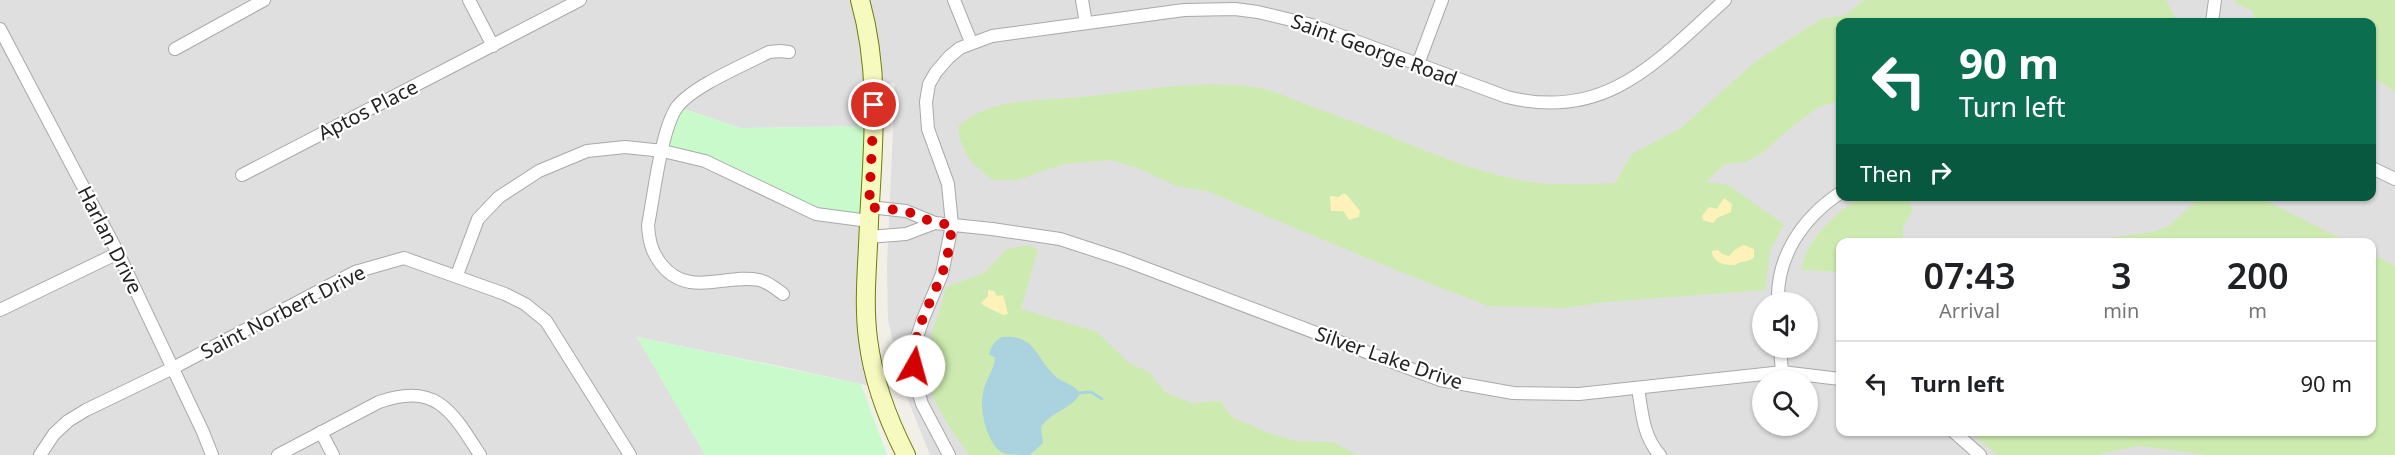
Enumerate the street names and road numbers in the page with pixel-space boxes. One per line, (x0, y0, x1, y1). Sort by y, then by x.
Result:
street label: Saint George Road (1287, 7, 1461, 92)
street label: Aptos Place (313, 73, 422, 146)
street label: Harlan Drive (72, 181, 149, 298)
street label: Saint Norbert Drive (196, 258, 370, 365)
street label: Silver Lake Drive (1312, 320, 1467, 395)

